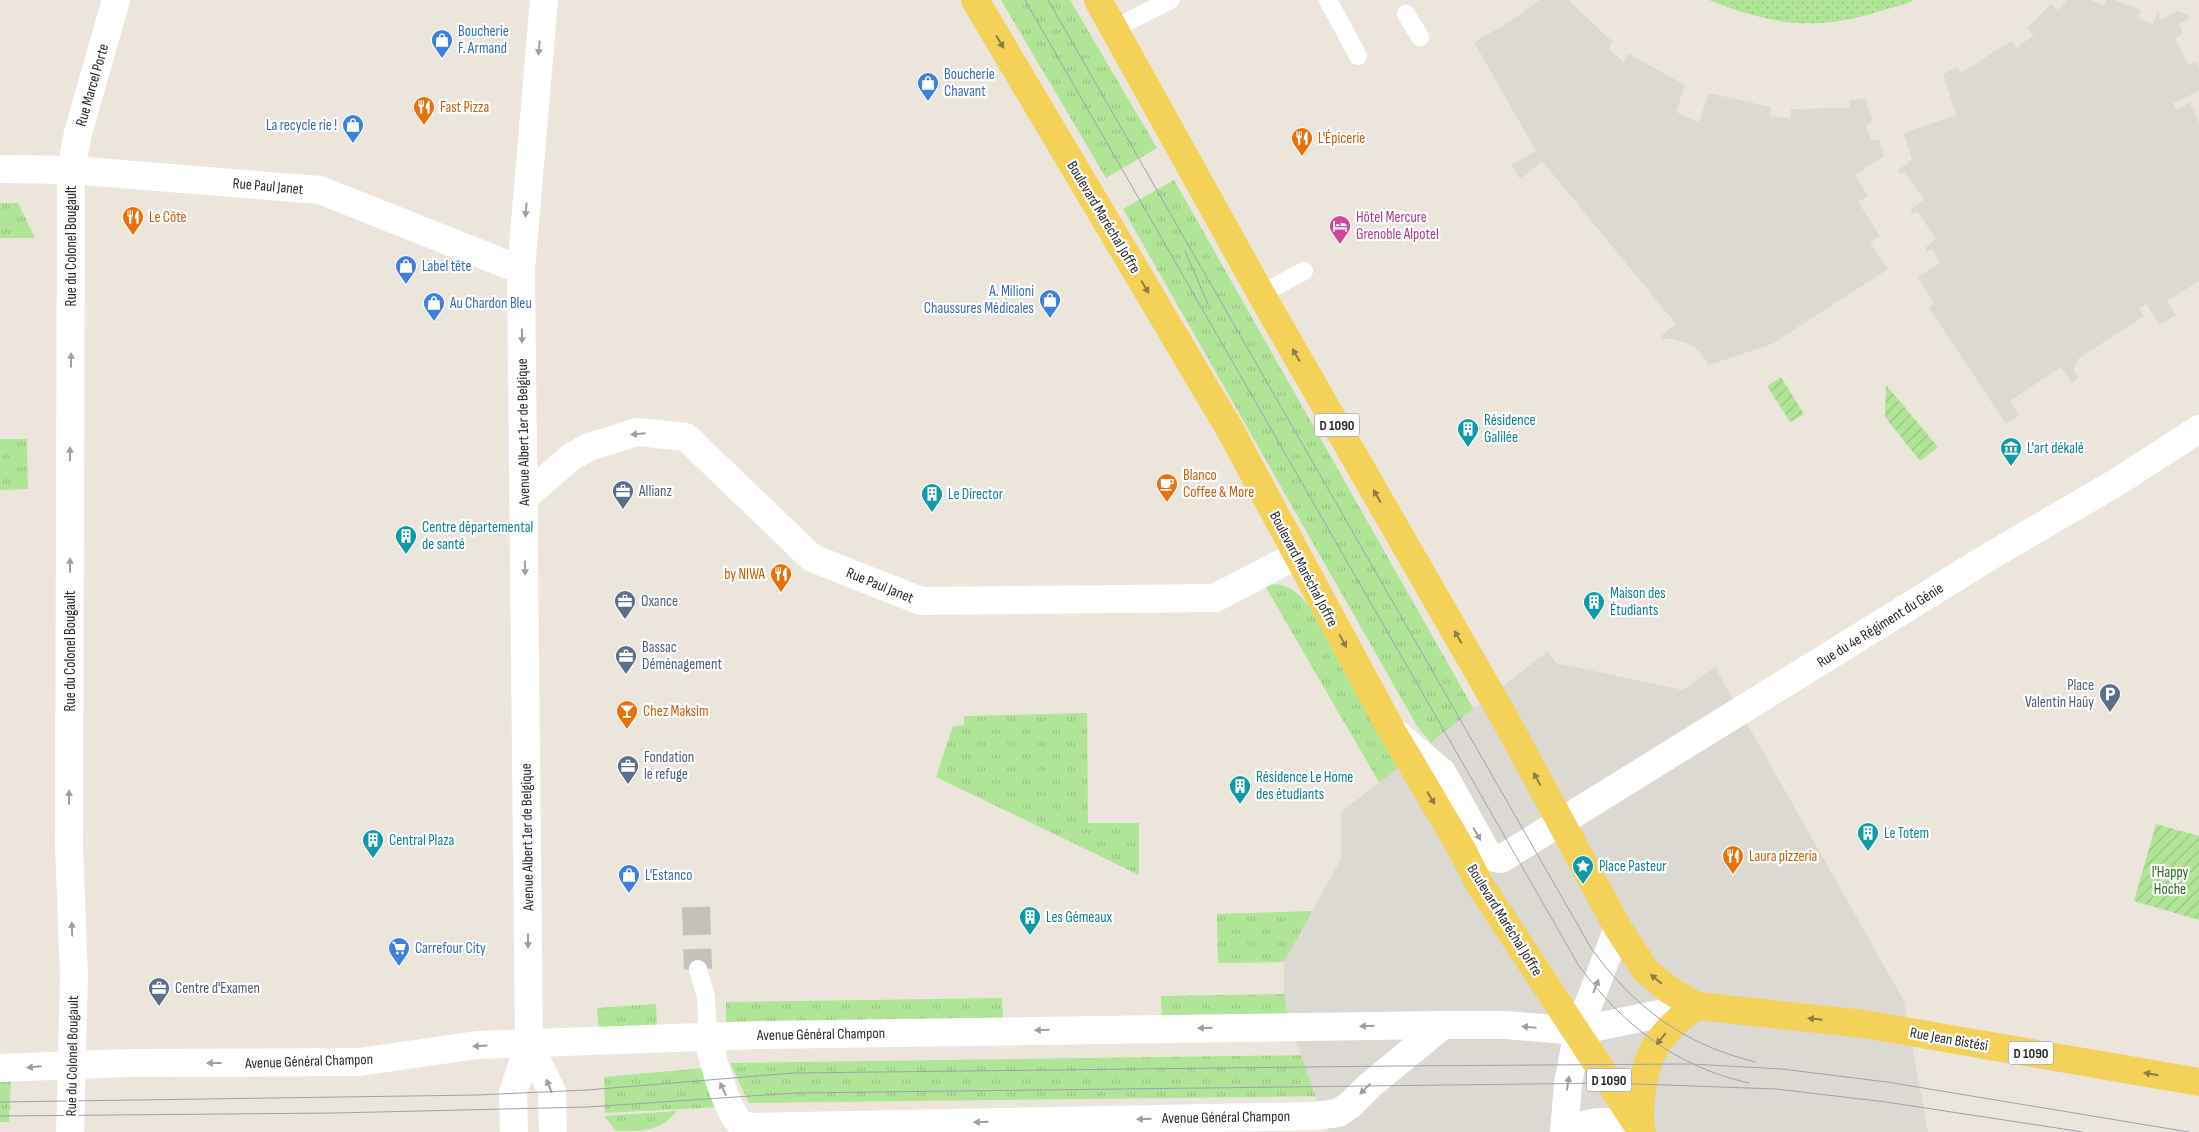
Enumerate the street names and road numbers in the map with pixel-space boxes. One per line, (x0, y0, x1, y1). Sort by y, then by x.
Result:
street label: Rue Marcel Porte (72, 42, 113, 129)
street label: Boulevard Maréchal Joffre (1062, 157, 1145, 277)
street label: Rue Paul Janet (232, 174, 304, 199)
street label: Rue du Colonel Bougault (62, 185, 81, 306)
street label: Avenue Albert 1er de Belgique (513, 358, 534, 507)
road number: D 1090 (1314, 414, 1360, 436)
street label: Boulevard Maréchal Joffre (1265, 508, 1342, 630)
street label: Rue Paul Janet (843, 563, 917, 608)
street label: Rue du 4e Régiment du Génie (1813, 579, 1947, 672)
street label: Rue du Colonel Bougault (61, 590, 80, 711)
street label: Avenue Albert 1er de Belgique (517, 763, 538, 912)
street label: Boulevard Maréchal Joffre (1463, 861, 1547, 980)
street label: Rue du Colonel Bougault (62, 995, 83, 1117)
street label: Rue Jean Bistési (1908, 1023, 1990, 1056)
street label: Avenue Général Champon (756, 1024, 885, 1045)
road number: D 1090 (2008, 1042, 2054, 1064)
street label: Avenue Général Champon (244, 1050, 373, 1073)
road number: D 1090 (1586, 1068, 1632, 1092)
street label: Avenue Général Champon (1161, 1107, 1290, 1128)

